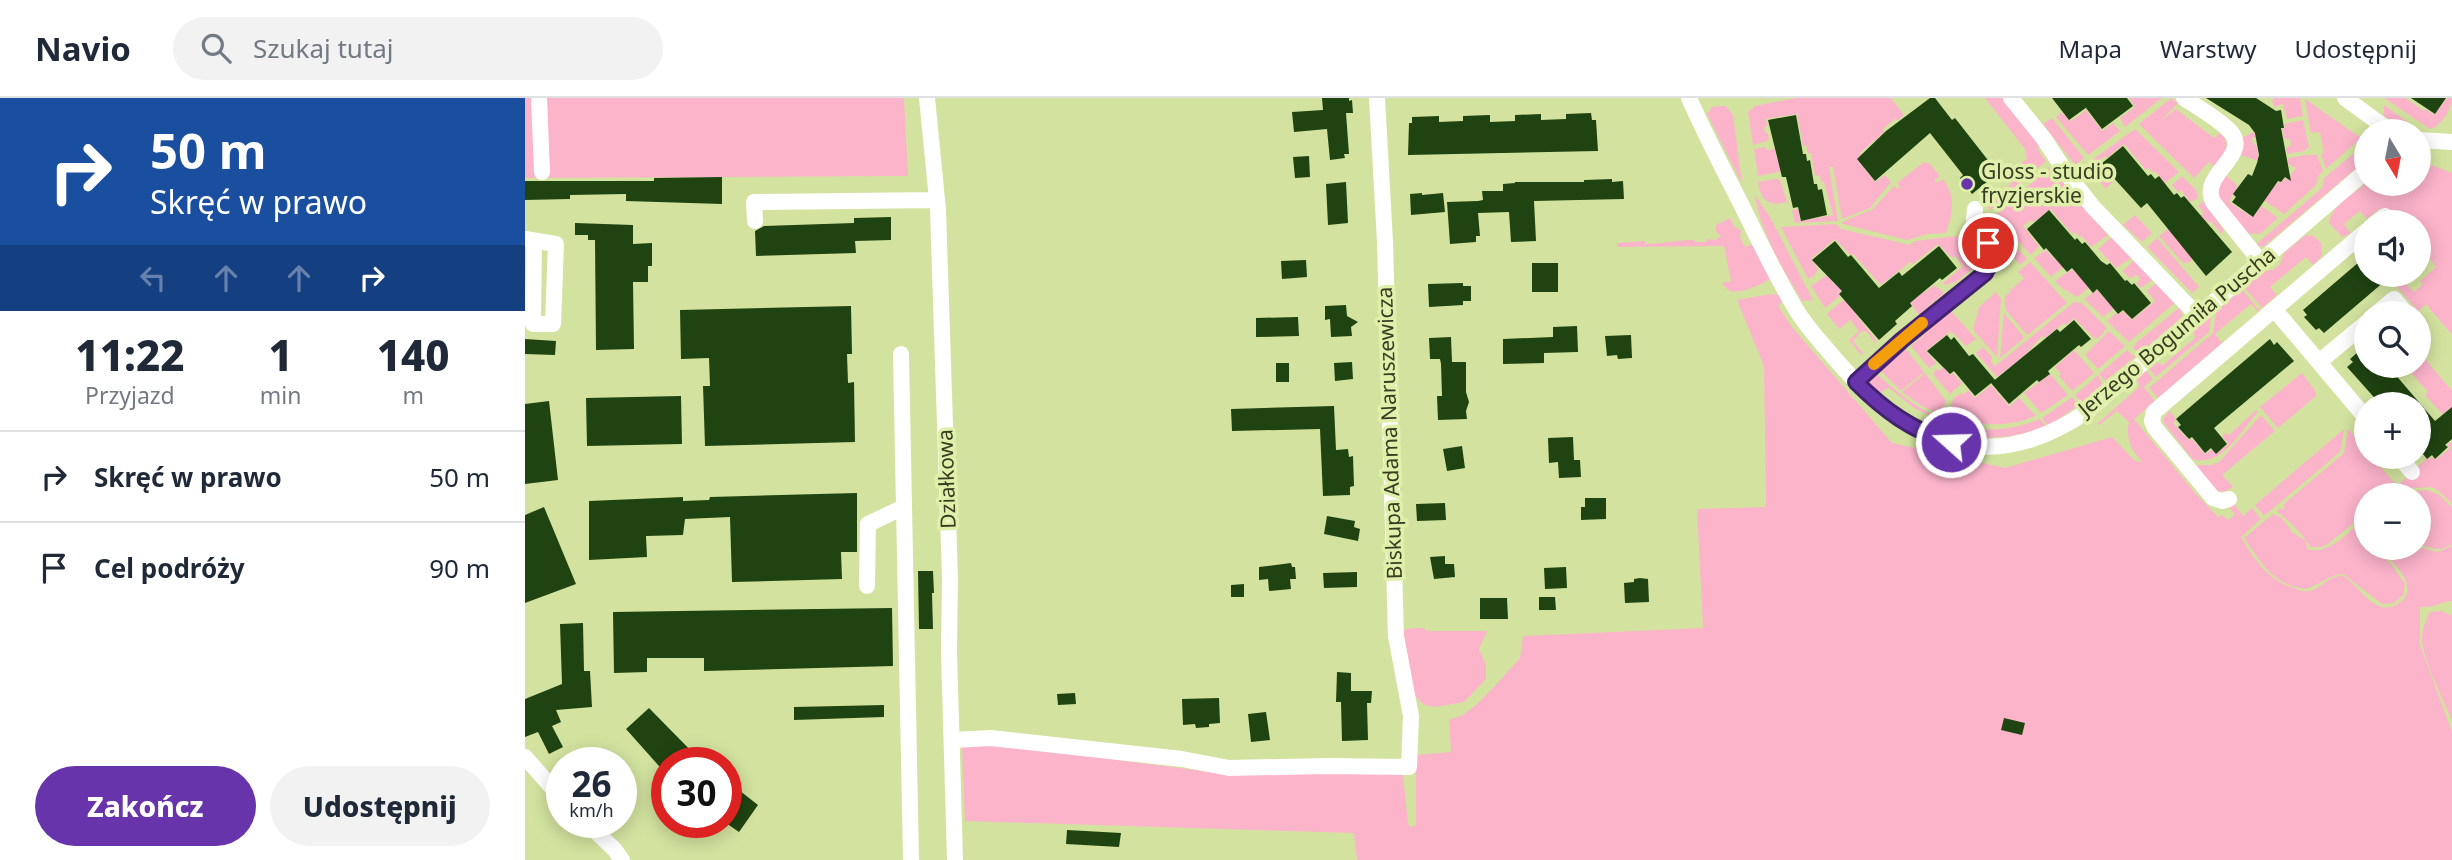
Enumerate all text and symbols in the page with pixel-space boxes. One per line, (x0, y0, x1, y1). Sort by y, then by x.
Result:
search box (173, 17, 663, 80)
text: Navio (35, 26, 131, 71)
icon: search (197, 29, 235, 67)
text: Szukaj tutaj (253, 30, 394, 66)
text: Mapa (2059, 32, 2122, 65)
text: Warstwy (2160, 32, 2257, 65)
text: Udostępnij (2295, 32, 2417, 65)
text: 50 m (150, 117, 267, 183)
north arrow (2354, 119, 2431, 196)
map controls (2354, 119, 2431, 560)
icon: right (35, 126, 126, 217)
place label: Gloss - studio fryzjerskie (1981, 157, 2114, 209)
marker: Gloss - studio fryzjerskie (1959, 176, 1975, 192)
text: Skręć w prawo (150, 180, 367, 223)
button: sound (2354, 210, 2431, 287)
pin (1958, 213, 2018, 273)
icon: arrive (1969, 224, 2007, 262)
street label: Jerzego Bogumiła Puscha (2070, 240, 2281, 423)
icon: left (134, 259, 172, 297)
icon: ahead (207, 259, 245, 297)
icon: ahead (280, 259, 318, 297)
icon: right (353, 259, 391, 297)
street label: Biskupa Adama Naruszewicza (1370, 286, 1408, 580)
button: search (2354, 301, 2431, 378)
text: 11:22 (75, 326, 184, 383)
text: 1 (268, 326, 293, 383)
text: 140 (377, 326, 450, 383)
text: Przyjazd (85, 379, 175, 411)
text: min (260, 379, 301, 411)
text: m (402, 379, 424, 411)
button: + (2354, 392, 2431, 469)
position arrow (1914, 405, 1988, 479)
street label: Działkowa (930, 429, 962, 529)
icon: right (35, 458, 73, 496)
text: Skręć w prawo (94, 459, 282, 495)
text: 50 m (429, 459, 490, 495)
button: − (2354, 483, 2431, 560)
icon: arrive (35, 549, 73, 587)
text: Cel podróży (94, 550, 245, 586)
text: 90 m (429, 550, 490, 586)
speed limit sign: 30 (651, 747, 742, 838)
text: 26 (571, 760, 612, 807)
button: Zakończ (35, 766, 256, 846)
button: Udostępnij (270, 766, 490, 846)
text: km/h (569, 798, 614, 822)

